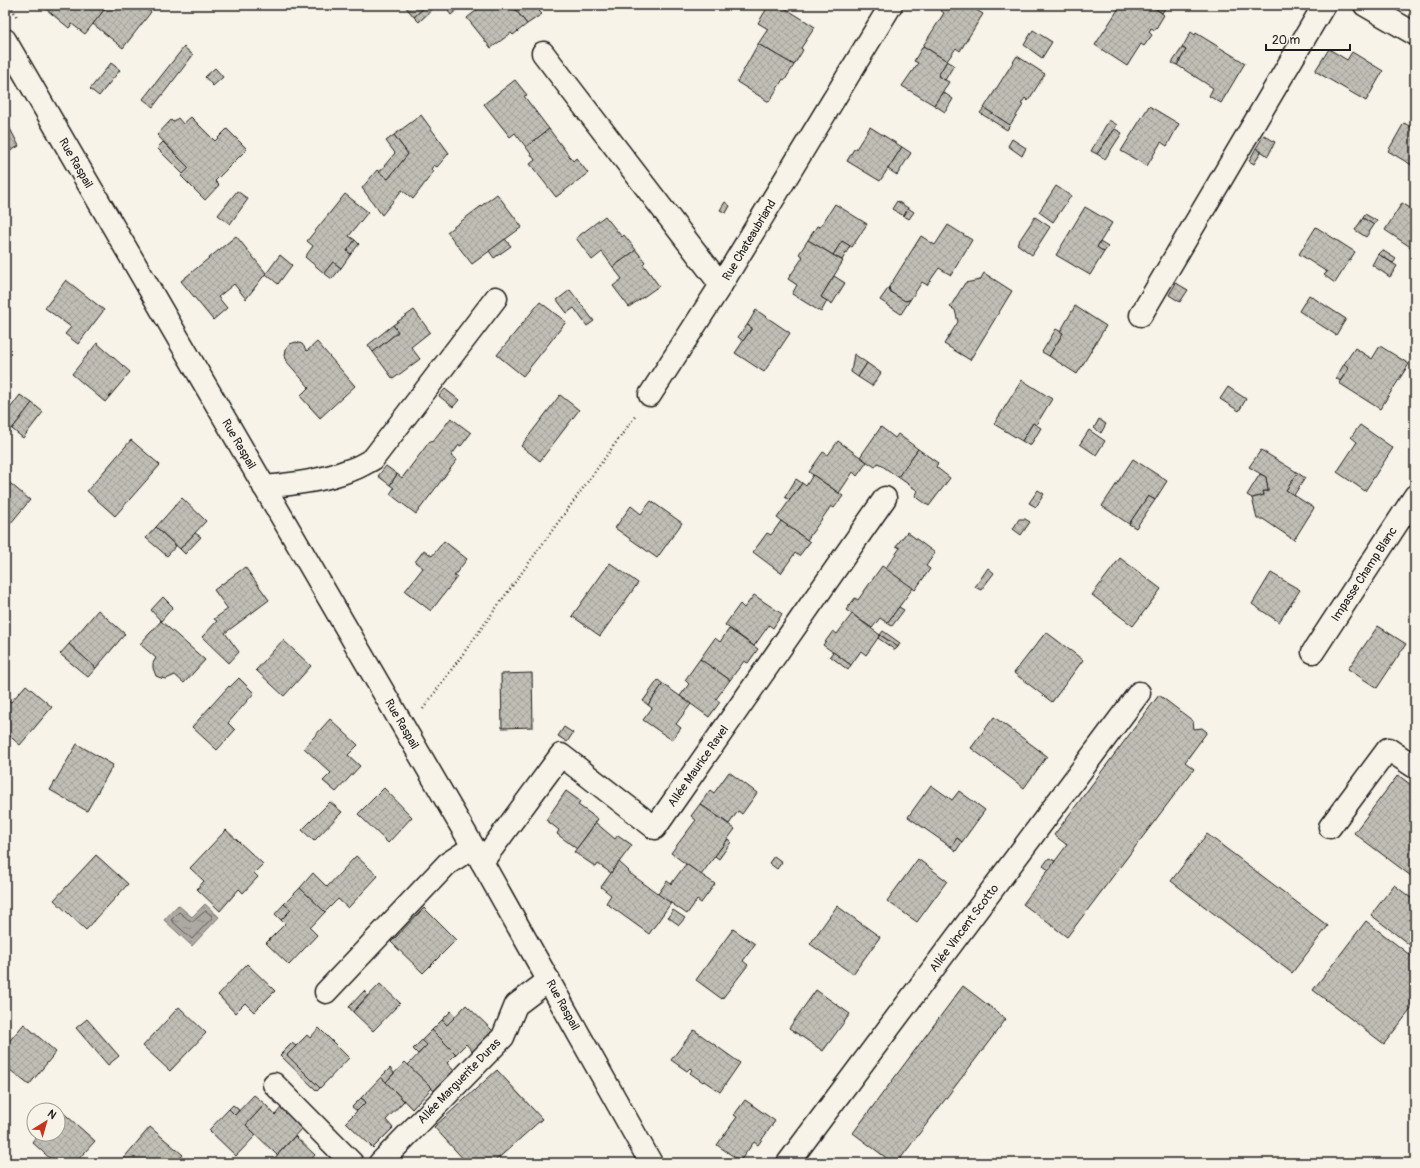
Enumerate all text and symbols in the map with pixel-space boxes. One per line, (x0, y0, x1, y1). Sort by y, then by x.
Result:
scale bar (1266, 26, 1350, 52)
text: 20 m (1272, 33, 1301, 48)
street label: Rue Raspail (55, 135, 96, 191)
street label: Rue Chateaubriand (719, 197, 780, 284)
street label: Rue Raspail (218, 416, 259, 472)
street label: Impasse Champ Blanc (1328, 524, 1401, 624)
street label: Rue Raspail (381, 696, 422, 752)
street label: Allée Maurice Ravel (665, 722, 732, 810)
street label: Allée Vincent Scotto (927, 881, 1003, 975)
street label: Rue Raspail (543, 977, 583, 1033)
street label: Allée Marguerite Duras (415, 1035, 505, 1127)
north arrow (26, 1102, 66, 1142)
text: N (45, 1107, 59, 1122)

